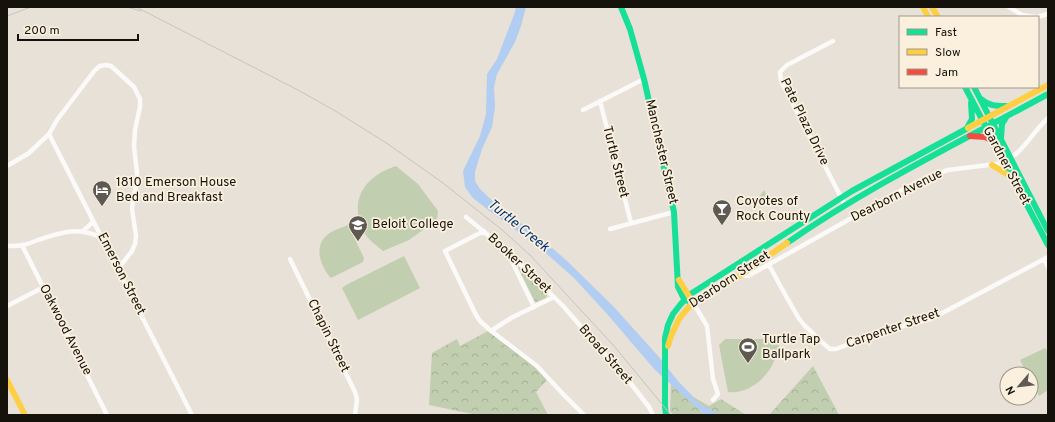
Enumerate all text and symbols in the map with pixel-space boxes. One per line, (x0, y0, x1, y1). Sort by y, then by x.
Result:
scale bar (18, 16, 138, 42)
legend (899, 16, 1039, 88)
text: 200 m (24, 23, 60, 39)
text: Fast (935, 25, 957, 41)
text: Slow (935, 45, 961, 61)
text: Jam (935, 65, 958, 81)
street label: Pate Plaza Drive (776, 76, 832, 168)
street label: Manchester Street (641, 98, 681, 206)
street label: Turtle Street (598, 124, 632, 200)
street label: Gardner Street (979, 124, 1033, 208)
street label: Dearborn Avenue (849, 166, 945, 226)
place label: 1810 Emerson House Bed and Breakfast (116, 175, 236, 206)
hotel icon: 1810 Emerson House Bed and Breakfast (91, 179, 113, 207)
place label: Coyotes of Rock County (736, 194, 810, 225)
water label: Turtle Creek (484, 196, 553, 257)
bar icon: Coyotes of Rock County (711, 198, 733, 226)
school or university icon: Beloit College (347, 214, 369, 242)
place label: Beloit College (372, 217, 454, 233)
street label: Emerson Street (93, 230, 149, 318)
street label: Booker Street (484, 231, 554, 297)
street label: Dearborn Street (686, 248, 774, 312)
street label: Oakwood Avenue (35, 282, 95, 378)
street label: Chapin Street (303, 297, 353, 375)
street label: Carpenter Street (844, 305, 942, 353)
street label: Broad Street (575, 322, 635, 388)
place label: Turtle Tap Ballpark (762, 332, 820, 363)
sports icon: Turtle Tap Ballpark (737, 336, 759, 364)
north arrow (999, 366, 1039, 406)
text: N (1003, 383, 1019, 397)

